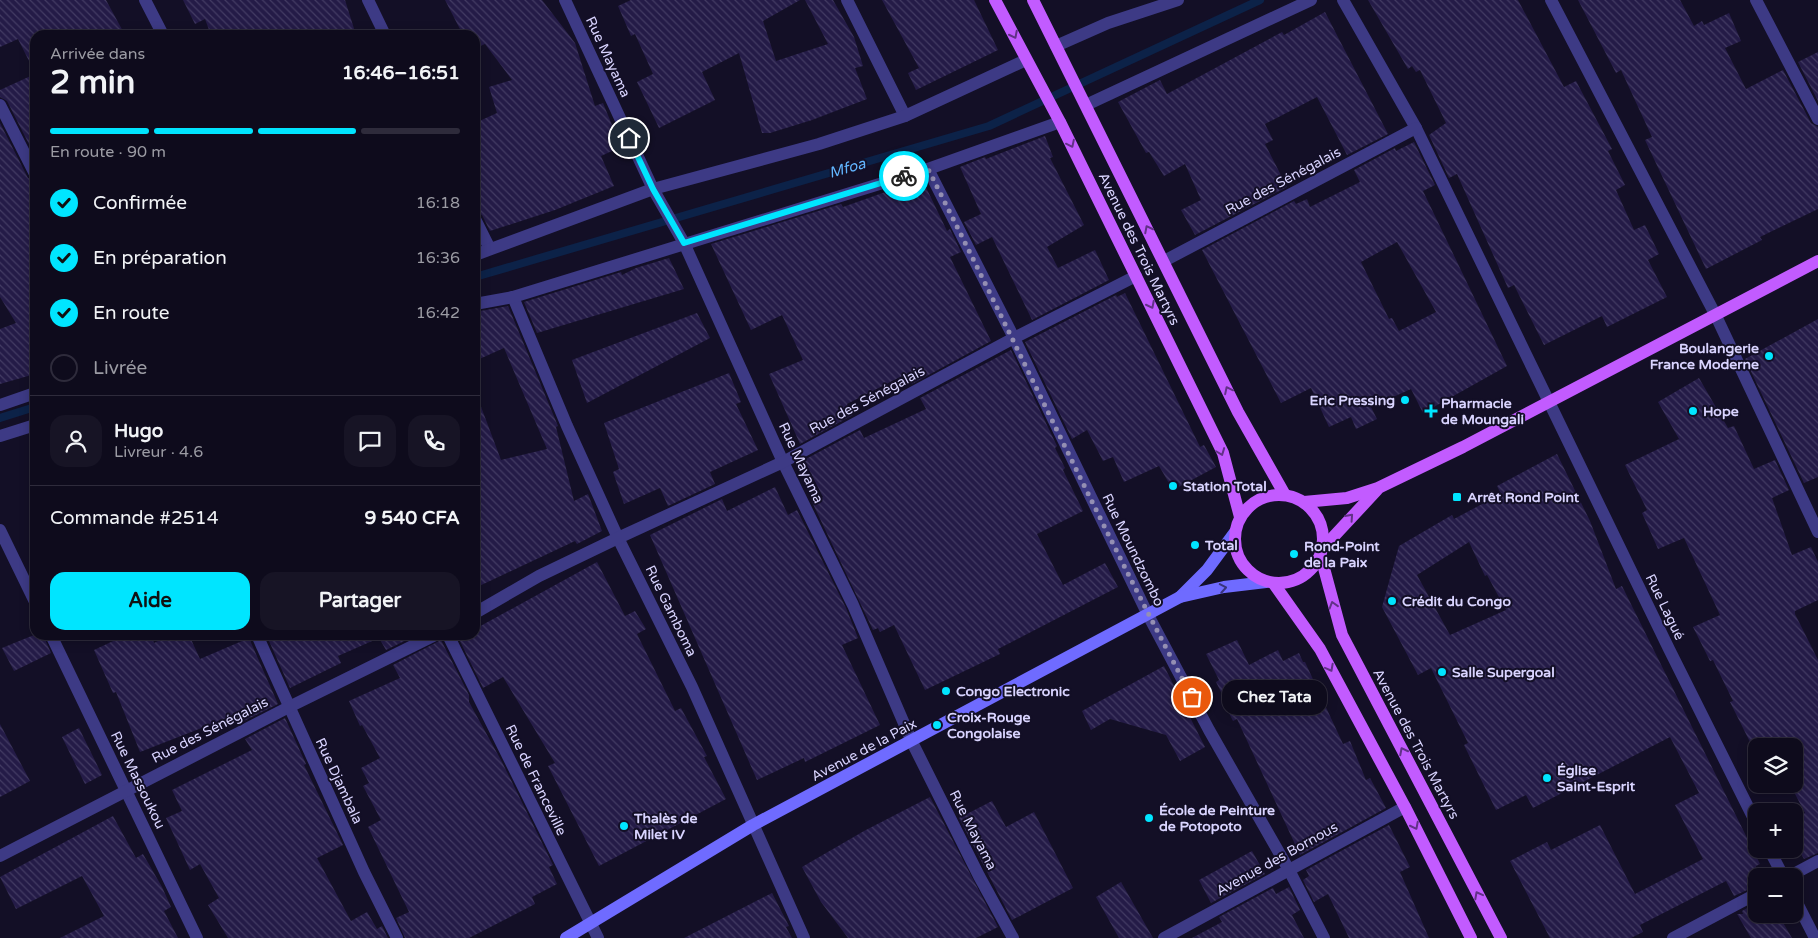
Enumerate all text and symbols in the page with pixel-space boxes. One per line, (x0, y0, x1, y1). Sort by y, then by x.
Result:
street label: Rue Mayama (582, 14, 634, 100)
one-way arrow (1008, 30, 1018, 39)
text: Arrivée dans (50, 44, 145, 64)
text: 16:46–16:51 (342, 62, 460, 84)
text: 2 min (50, 64, 135, 102)
pin (608, 117, 650, 159)
icon: home (615, 124, 643, 152)
one-way arrow (1065, 139, 1075, 148)
text: En route · 90 m (50, 142, 166, 162)
street label: Rue des Sénégalais (1222, 143, 1344, 219)
courier (879, 151, 929, 201)
water label: Mfoa (827, 154, 868, 182)
icon: bike (890, 162, 918, 190)
street label: Avenue des Trois Martyrs (1095, 170, 1184, 328)
icon: check (50, 189, 78, 217)
text: Confirmée (93, 192, 187, 214)
text: 16:18 (416, 193, 460, 213)
one-way arrow (1144, 225, 1154, 234)
icon: check (50, 244, 78, 272)
text: En préparation (93, 247, 227, 269)
text: 16:36 (416, 248, 460, 268)
icon: check (50, 299, 78, 327)
one-way arrow (1145, 300, 1155, 309)
text: En route (93, 302, 170, 324)
text: 16:42 (416, 303, 460, 323)
place label: Boulangerie France Moderne (1650, 340, 1759, 373)
marker: Boulangerie France Moderne (1763, 350, 1775, 362)
text: Livrée (93, 357, 147, 379)
street label: Rue des Sénégalais (806, 362, 928, 438)
one-way arrow (1224, 386, 1234, 395)
place label: Eric Pressing (1310, 392, 1395, 409)
marker: Eric Pressing (1399, 394, 1411, 406)
place label: Pharmacie de Moungali (1441, 395, 1524, 428)
place label: Hope (1703, 403, 1739, 420)
marker: Pharmacie de Moungali (1425, 405, 1437, 417)
marker: Hope (1687, 405, 1699, 417)
button: person (50, 415, 102, 467)
button: chat (344, 415, 396, 467)
button: phone (408, 415, 460, 467)
text: Hugo (114, 420, 163, 442)
street label: Rue Mayama (775, 420, 827, 506)
text: Livreur · 4.6 (114, 442, 203, 462)
one-way arrow (1215, 447, 1226, 456)
place label: Station Total (1183, 478, 1267, 495)
marker: Station Total (1167, 480, 1179, 492)
place label: Arrêt Rond Point (1467, 489, 1580, 506)
street label: Rue Moundzombo (1098, 491, 1168, 609)
marker: Arrêt Rond Point (1451, 491, 1463, 503)
text: Commande #2514 (50, 507, 219, 529)
text: 9 540 CFA (364, 507, 460, 529)
one-way arrow (1344, 514, 1353, 523)
place label: Total (1204, 537, 1238, 554)
place label: Rond-Point de la Paix (1304, 538, 1380, 571)
marker: Total (1189, 539, 1201, 551)
marker: Rond-Point de la Paix (1288, 548, 1300, 560)
street label: Rue Gamboma (642, 563, 700, 659)
street label: Rue Lagué (1642, 571, 1688, 643)
button: Aide (50, 572, 250, 630)
button: Partager (260, 572, 460, 630)
one-way arrow (1218, 583, 1227, 593)
place label: Crédit du Congo (1402, 593, 1511, 610)
marker: Crédit du Congo (1386, 595, 1398, 607)
one-way arrow (1328, 601, 1338, 610)
one-way arrow (1324, 662, 1334, 671)
place label: Salle Supergoal (1452, 664, 1555, 681)
street label: Avenue des Trois Martyrs (1369, 666, 1463, 822)
marker: Salle Supergoal (1436, 666, 1448, 678)
pin (1171, 676, 1213, 718)
callout: Chez Tata (1222, 680, 1327, 714)
place label: Congo Electronic (956, 683, 1070, 700)
icon: bag (1178, 683, 1206, 711)
marker: Congo Electronic (940, 685, 952, 697)
text: Chez Tata (1237, 687, 1312, 707)
street label: Rue des Sénégalais (149, 693, 271, 767)
place label: Croix-Rouge Congolaise (947, 709, 1031, 742)
street label: Avenue de la Paix (808, 715, 920, 785)
marker: Croix-Rouge Congolaise (931, 719, 943, 731)
street label: Rue de Franceville (502, 722, 570, 838)
street label: Rue Massoukou (107, 728, 169, 832)
street label: Rue Djambala (312, 735, 366, 827)
map controls (1748, 738, 1803, 923)
button: layers (1748, 738, 1803, 793)
one-way arrow (1399, 747, 1409, 756)
place label: Église Saint-Esprit (1557, 762, 1636, 795)
marker: Église Saint-Esprit (1541, 772, 1553, 784)
street label: Rue Mayama (946, 787, 1000, 873)
place label: École de Peinture de Potopoto (1159, 802, 1275, 835)
button: + (1748, 803, 1803, 858)
place label: Thalès de Milet IV (633, 810, 697, 843)
marker: École de Peinture de Potopoto (1143, 812, 1155, 824)
street label: Avenue des Bornous (1213, 818, 1341, 900)
marker: Thalès de Milet IV (618, 820, 630, 832)
one-way arrow (1409, 821, 1419, 830)
button: − (1748, 868, 1803, 923)
one-way arrow (1475, 891, 1485, 900)

